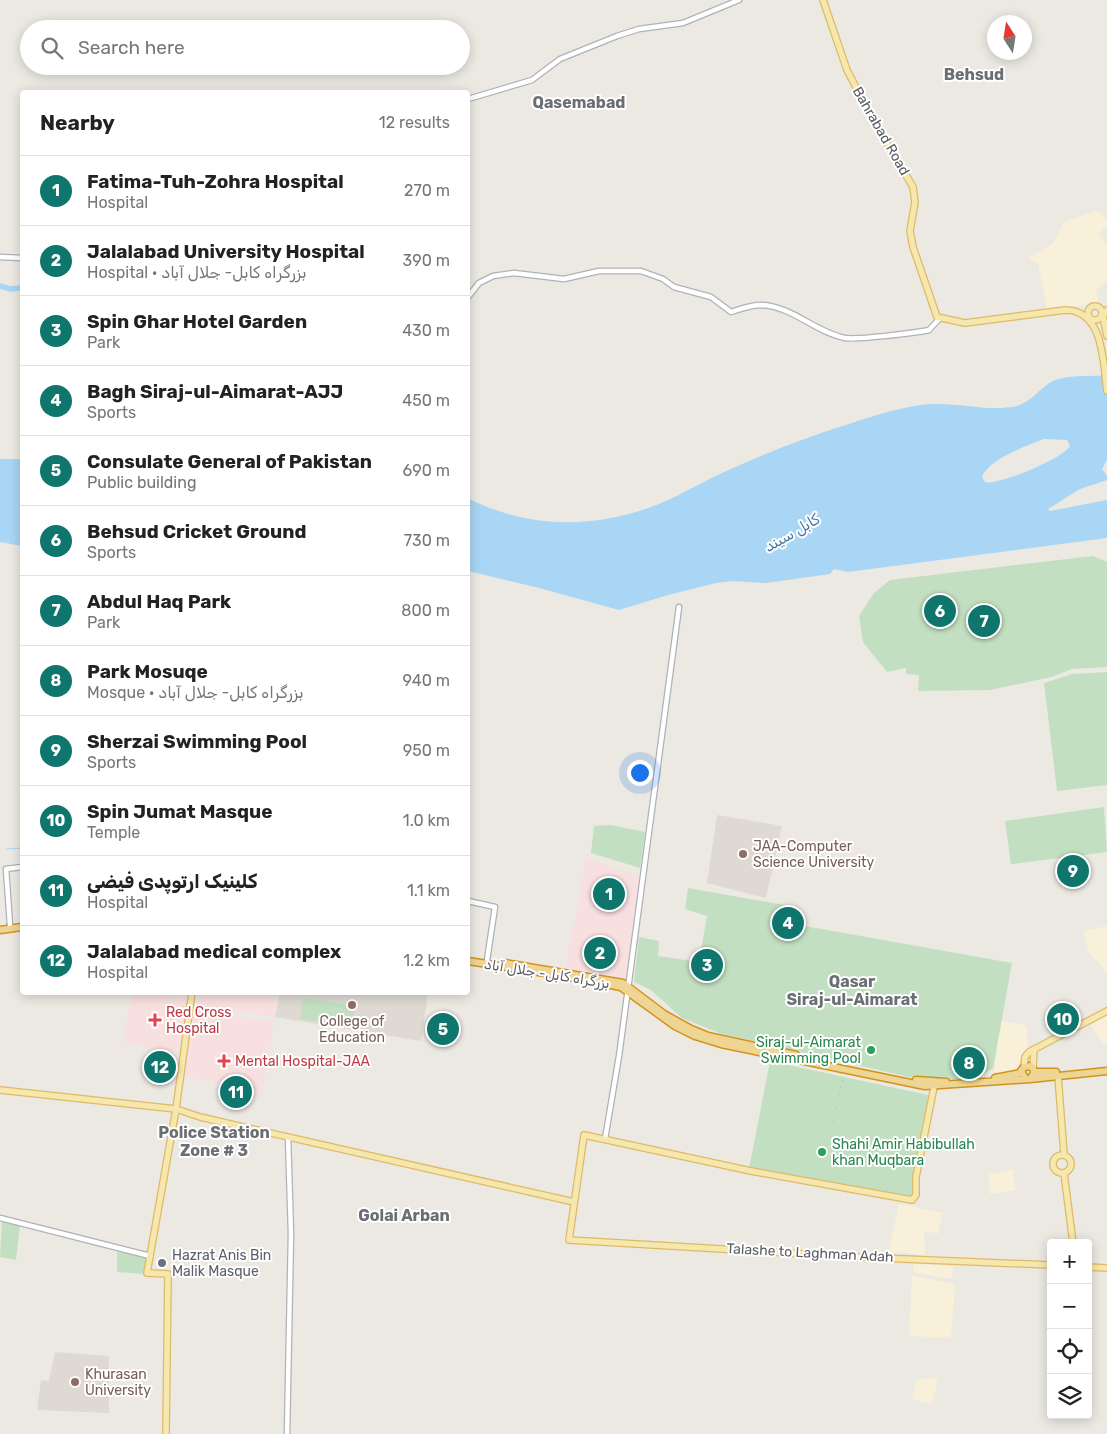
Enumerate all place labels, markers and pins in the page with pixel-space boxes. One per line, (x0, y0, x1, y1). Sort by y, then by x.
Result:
pin: 6 (924, 592, 956, 630)
pin: 7 (968, 602, 1000, 640)
place label: JAA-Computer Science University (753, 838, 874, 871)
marker: JAA-Computer Science University (737, 848, 749, 860)
pin: 9 (1057, 852, 1089, 890)
pin: 1 (593, 875, 625, 913)
pin: 4 (772, 904, 804, 942)
pin: 2 (584, 934, 616, 972)
pin: 3 (691, 946, 723, 984)
marker: College of Education (346, 999, 358, 1011)
pin: 10 (1047, 1000, 1079, 1038)
place label: Red Cross Hospital (166, 1004, 232, 1037)
pin: 5 (427, 1010, 459, 1048)
marker: Red Cross Hospital (148, 1013, 162, 1027)
place label: College of Education (319, 1013, 385, 1046)
place label: Siraj-ul-Aimarat Swimming Pool (756, 1034, 862, 1067)
marker: Siraj-ul-Aimarat Swimming Pool (865, 1044, 877, 1056)
pin: 8 (953, 1044, 985, 1082)
pin: 12 (144, 1048, 176, 1086)
place label: Mental Hospital-JAA (235, 1053, 371, 1070)
marker: Mental Hospital-JAA (217, 1054, 231, 1068)
pin: 11 (220, 1073, 252, 1111)
place label: Shahi Amir Habibullah khan Muqbara (832, 1136, 975, 1169)
marker: Shahi Amir Habibullah khan Muqbara (816, 1146, 828, 1158)
place label: Hazrat Anis Bin Malik Masque (172, 1247, 271, 1280)
marker: Hazrat Anis Bin Malik Masque (156, 1257, 168, 1269)
place label: Khurasan University (85, 1366, 151, 1399)
marker: Khurasan University (69, 1376, 81, 1388)

